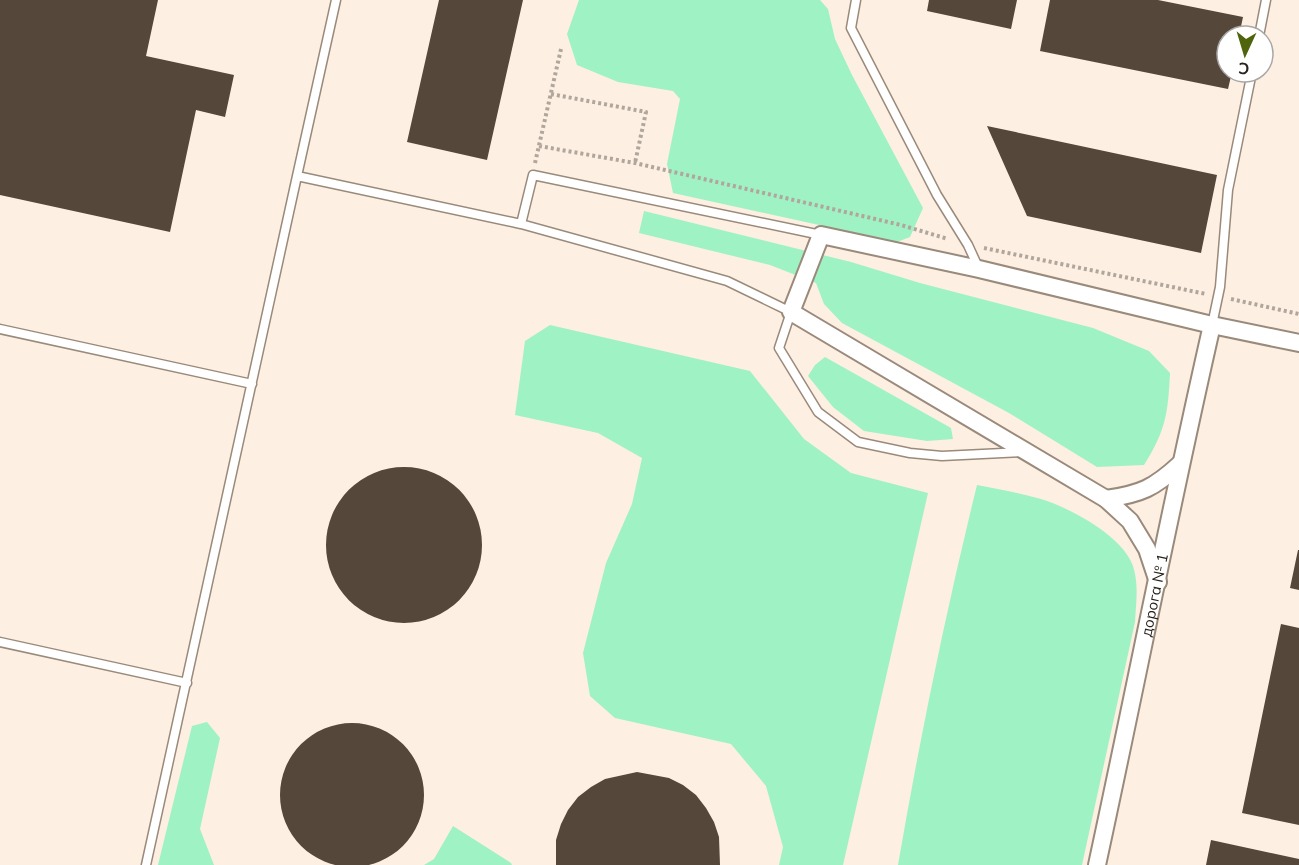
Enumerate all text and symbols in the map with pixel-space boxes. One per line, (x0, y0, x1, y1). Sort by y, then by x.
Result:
north arrow (1215, 24, 1275, 84)
text: С (1238, 59, 1250, 79)
street label: дорога № 1 (1136, 551, 1172, 638)

